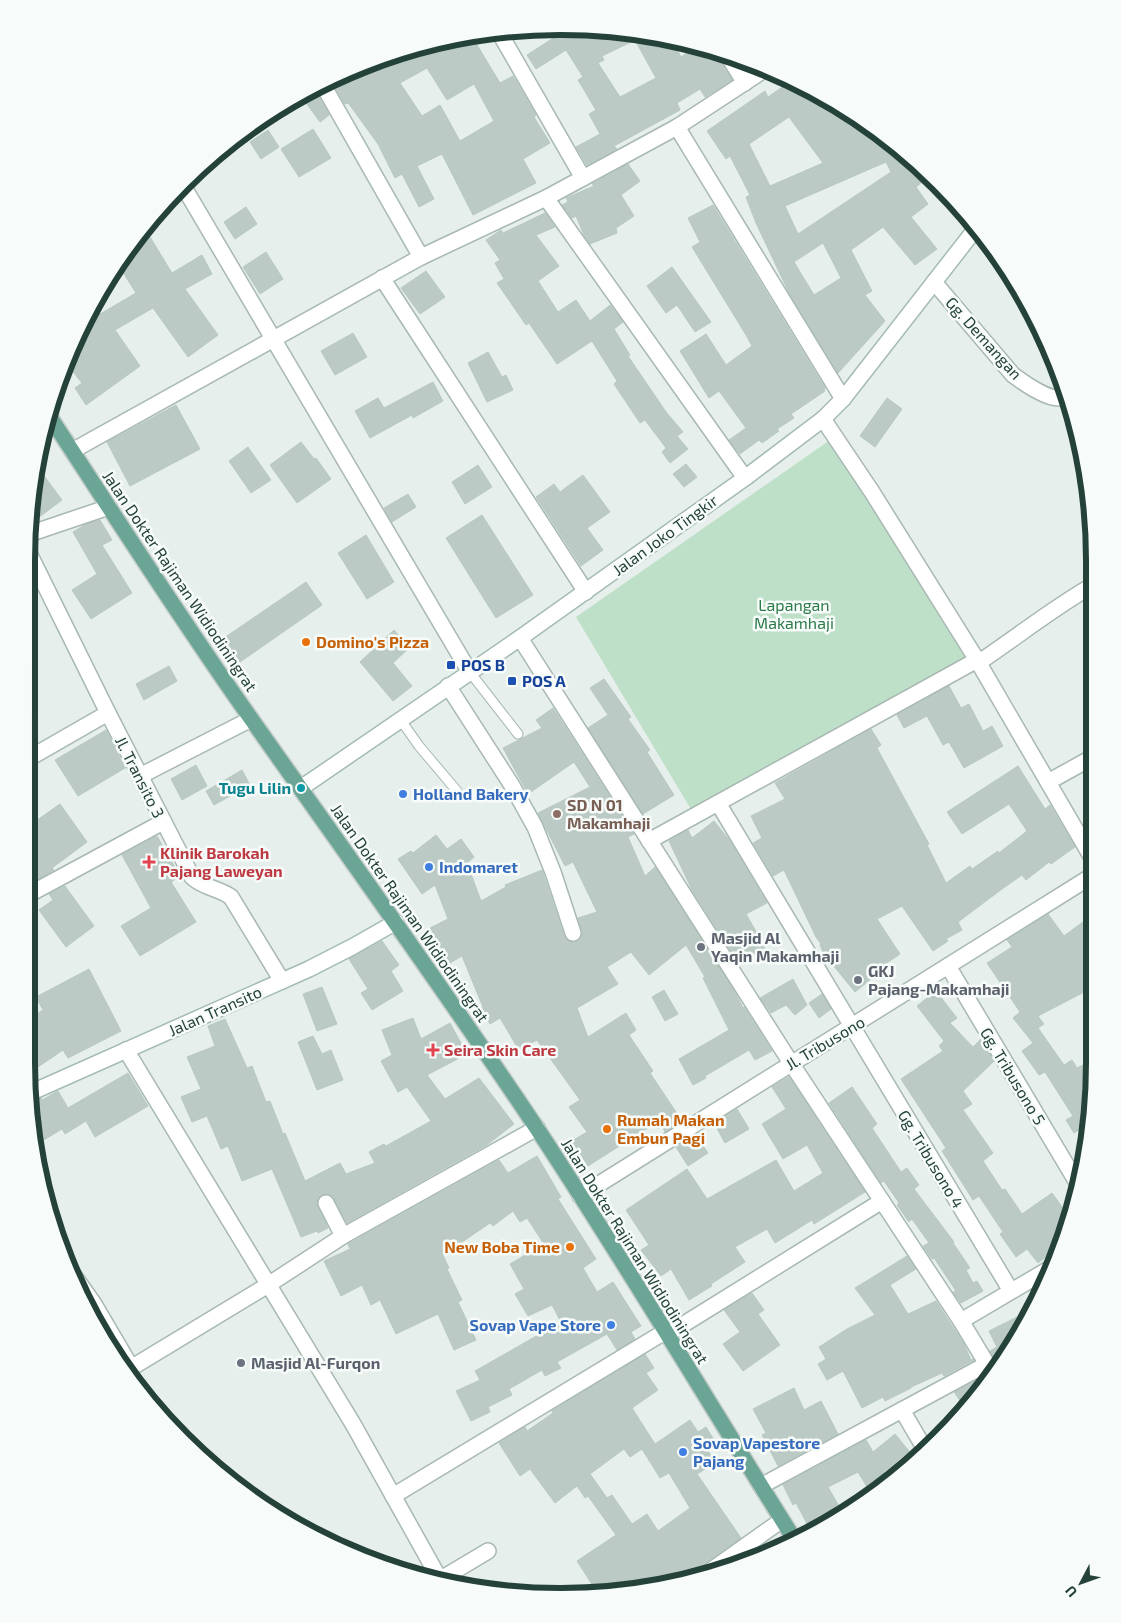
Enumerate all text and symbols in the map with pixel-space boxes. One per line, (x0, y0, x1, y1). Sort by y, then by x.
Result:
street label: Gg. Demangan (942, 292, 1026, 383)
street label: Jalan Dokter Rajiman Widiodiningrat (98, 467, 262, 695)
street label: Jalan Joko Tingkir (609, 490, 721, 579)
park label: Lapangan Makamhaji (754, 595, 834, 633)
place label: Domino's Pizza (316, 632, 429, 651)
marker: Domino's Pizza (300, 636, 312, 648)
place label: POS B (461, 655, 505, 674)
marker: POS B (445, 659, 457, 671)
place label: POS A (522, 671, 566, 690)
marker: POS A (506, 675, 518, 687)
street label: Jl. Transito 3 (112, 733, 169, 821)
place label: Tugu Lilin (219, 778, 291, 797)
marker: Tugu Lilin (295, 782, 307, 794)
place label: Holland Bakery (413, 784, 529, 804)
marker: Holland Bakery (397, 788, 409, 800)
place label: SD N 01 Makamhaji (567, 795, 651, 832)
street label: Jalan Dokter Rajiman Widiodiningrat (327, 800, 493, 1026)
marker: SD N 01 Makamhaji (551, 808, 563, 820)
place label: Klinik Barokah Pajang Laweyan (160, 843, 283, 881)
marker: Klinik Barokah Pajang Laweyan (142, 855, 156, 869)
place label: Indomaret (439, 857, 518, 876)
marker: Indomaret (423, 861, 435, 873)
place label: Masjid Al Yaqin Makamhaji (711, 928, 839, 965)
marker: Masjid Al Yaqin Makamhaji (695, 941, 707, 953)
place label: GKJ Pajang-Makamhaji (868, 961, 1010, 998)
marker: GKJ Pajang-Makamhaji (852, 974, 864, 986)
street label: Jalan Transito (165, 982, 264, 1040)
street label: Jl. Tribusono (782, 1011, 868, 1074)
street label: Gg. Tribusono 5 (977, 1024, 1050, 1128)
place label: Seira Skin Care (444, 1040, 556, 1059)
marker: Seira Skin Care (426, 1043, 440, 1057)
street label: Gg. Tribusono 4 (895, 1106, 968, 1211)
place label: Rumah Makan Embun Pagi (617, 1110, 725, 1147)
marker: Rumah Makan Embun Pagi (601, 1123, 613, 1135)
street label: Jalan Dokter Rajiman Widiodiningrat (557, 1135, 713, 1367)
place label: New Boba Time (444, 1237, 560, 1256)
marker: New Boba Time (564, 1241, 576, 1253)
place label: Sovap Vape Store (470, 1315, 601, 1334)
marker: Sovap Vape Store (605, 1319, 617, 1331)
place label: Masjid Al-Furqon (251, 1353, 380, 1372)
marker: Masjid Al-Furqon (235, 1357, 247, 1369)
place label: Sovap Vapestore Pajang (693, 1433, 820, 1470)
marker: Sovap Vapestore Pajang (677, 1446, 689, 1458)
north arrow (1056, 1558, 1106, 1608)
text: U (1061, 1583, 1080, 1601)

